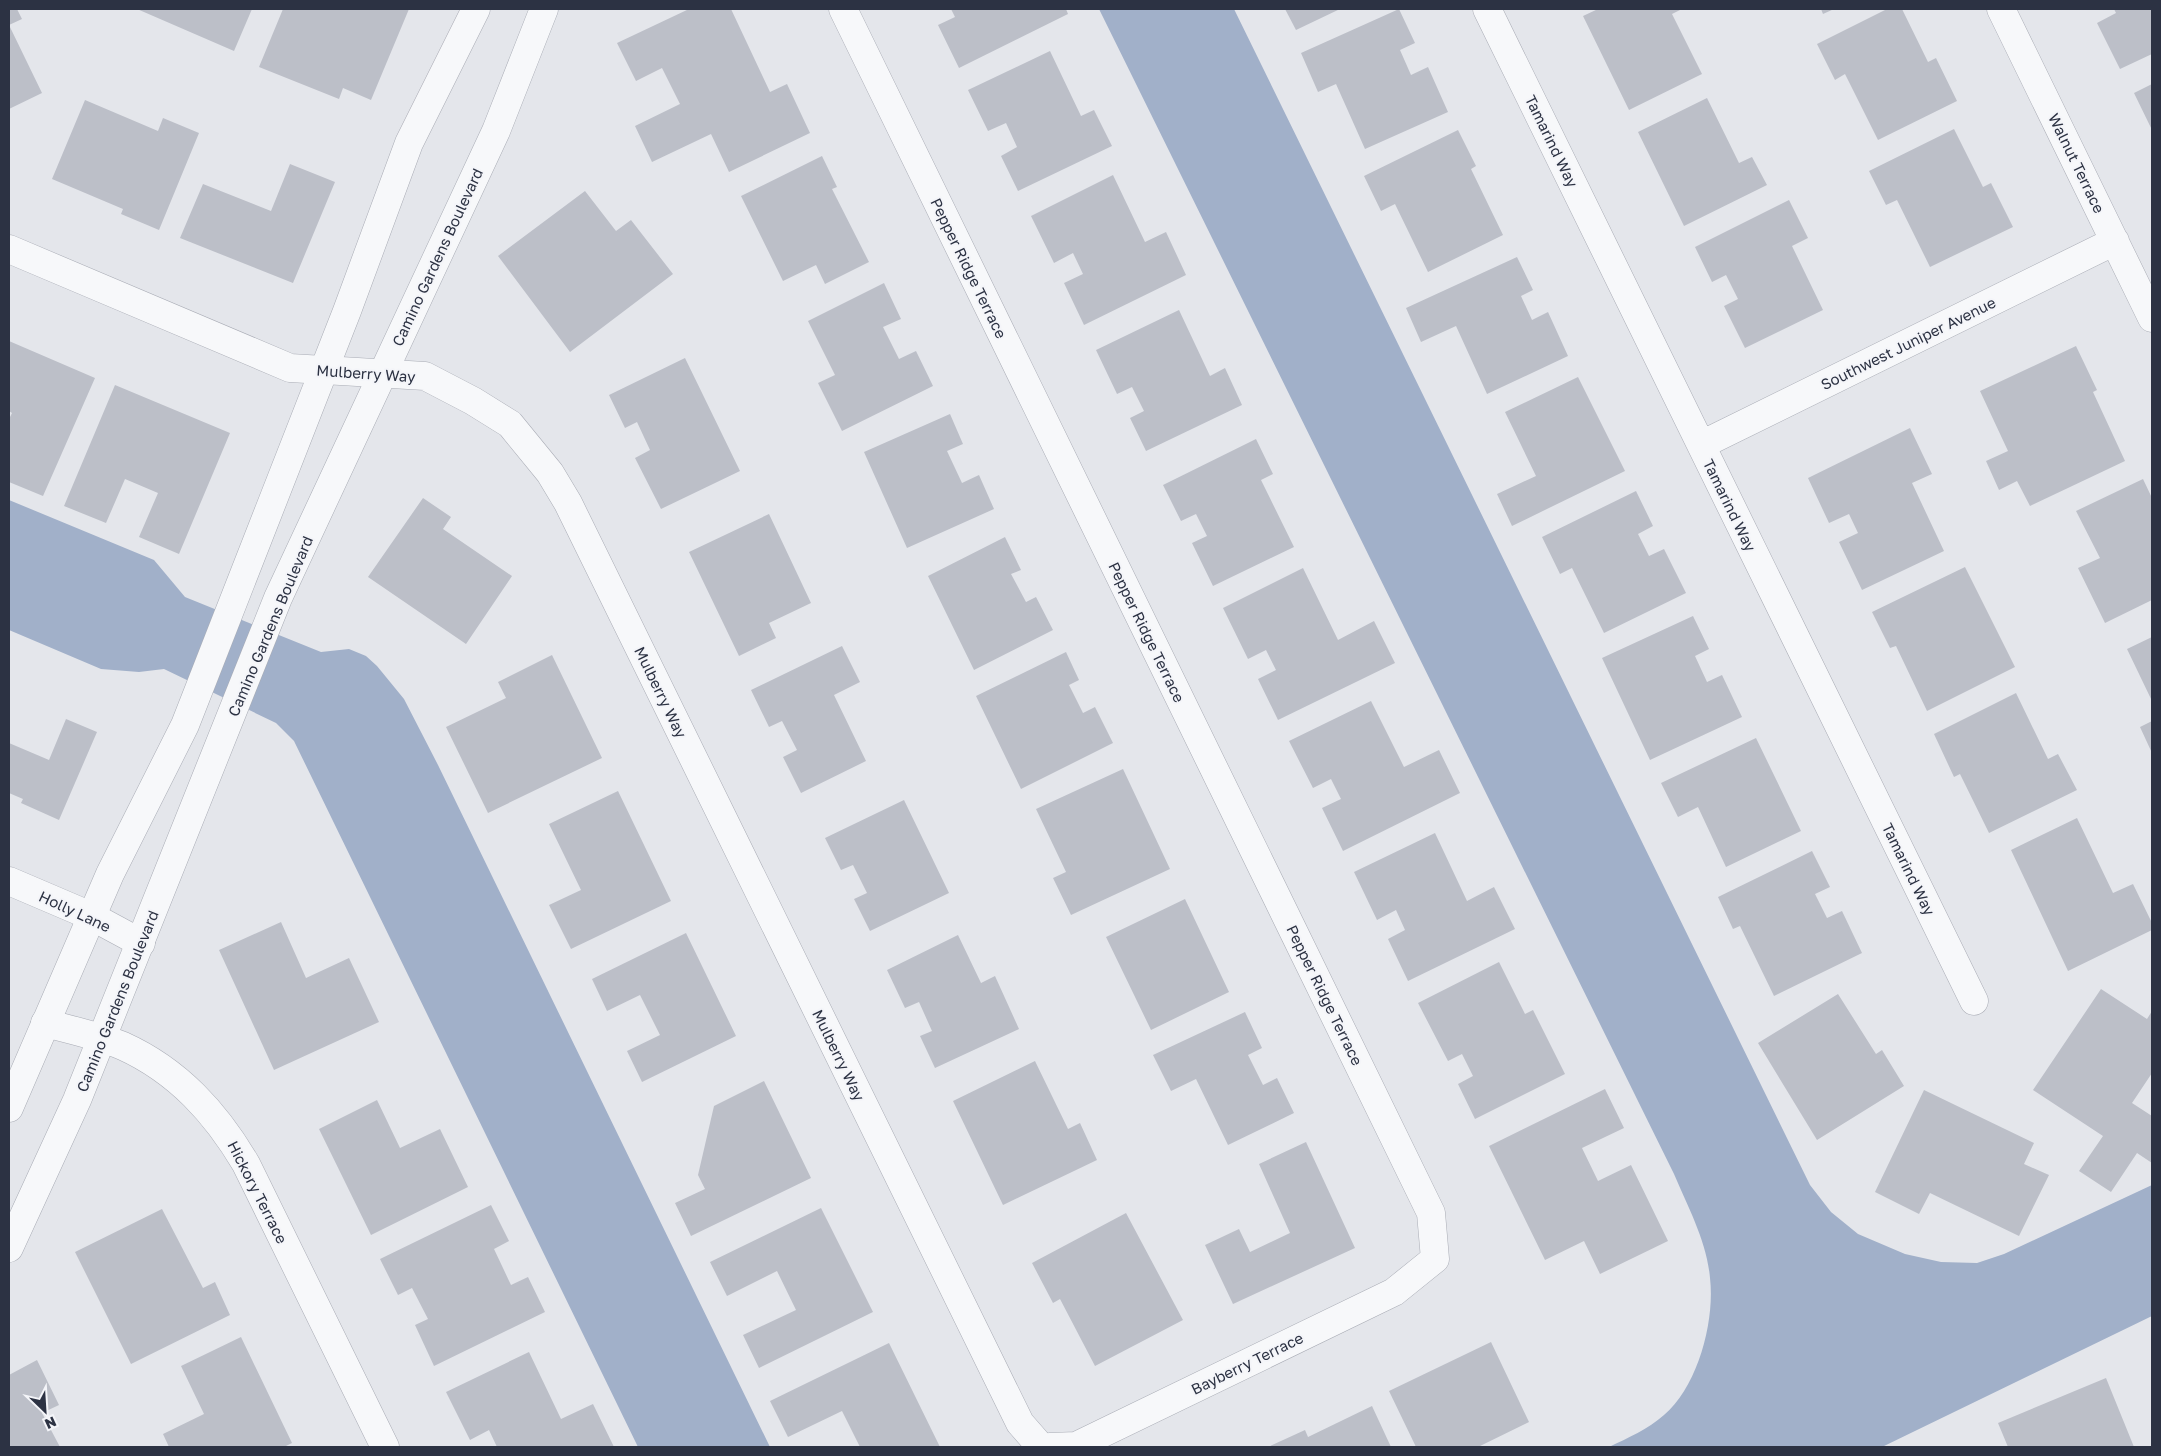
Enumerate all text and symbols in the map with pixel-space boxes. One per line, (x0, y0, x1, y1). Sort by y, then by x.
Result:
street label: Tamarind Way (1522, 92, 1582, 191)
street label: Walnut Terrace (2045, 110, 2109, 216)
street label: Camino Gardens Boulevard (388, 165, 486, 349)
street label: Pepper Ridge Terrace (927, 195, 1011, 341)
street label: Southwest Juniper Avenue (1818, 293, 1999, 393)
street label: Mulberry Way (316, 361, 417, 385)
street label: Tamarind Way (1700, 456, 1760, 555)
street label: Camino Gardens Boulevard (224, 533, 316, 719)
street label: Pepper Ridge Terrace (1105, 559, 1189, 705)
street label: Mulberry Way (631, 643, 691, 741)
street label: Tamarind Way (1879, 820, 1939, 919)
street label: Holly Lane (36, 887, 114, 936)
street label: Camino Gardens Boulevard (72, 908, 162, 1094)
street label: Pepper Ridge Terrace (1283, 922, 1367, 1068)
street label: Mulberry Way (809, 1006, 869, 1104)
street label: Hickory Terrace (224, 1138, 292, 1247)
street label: Bayberry Terrace (1188, 1328, 1306, 1398)
north arrow (20, 1386, 70, 1436)
text: N (42, 1413, 59, 1433)

